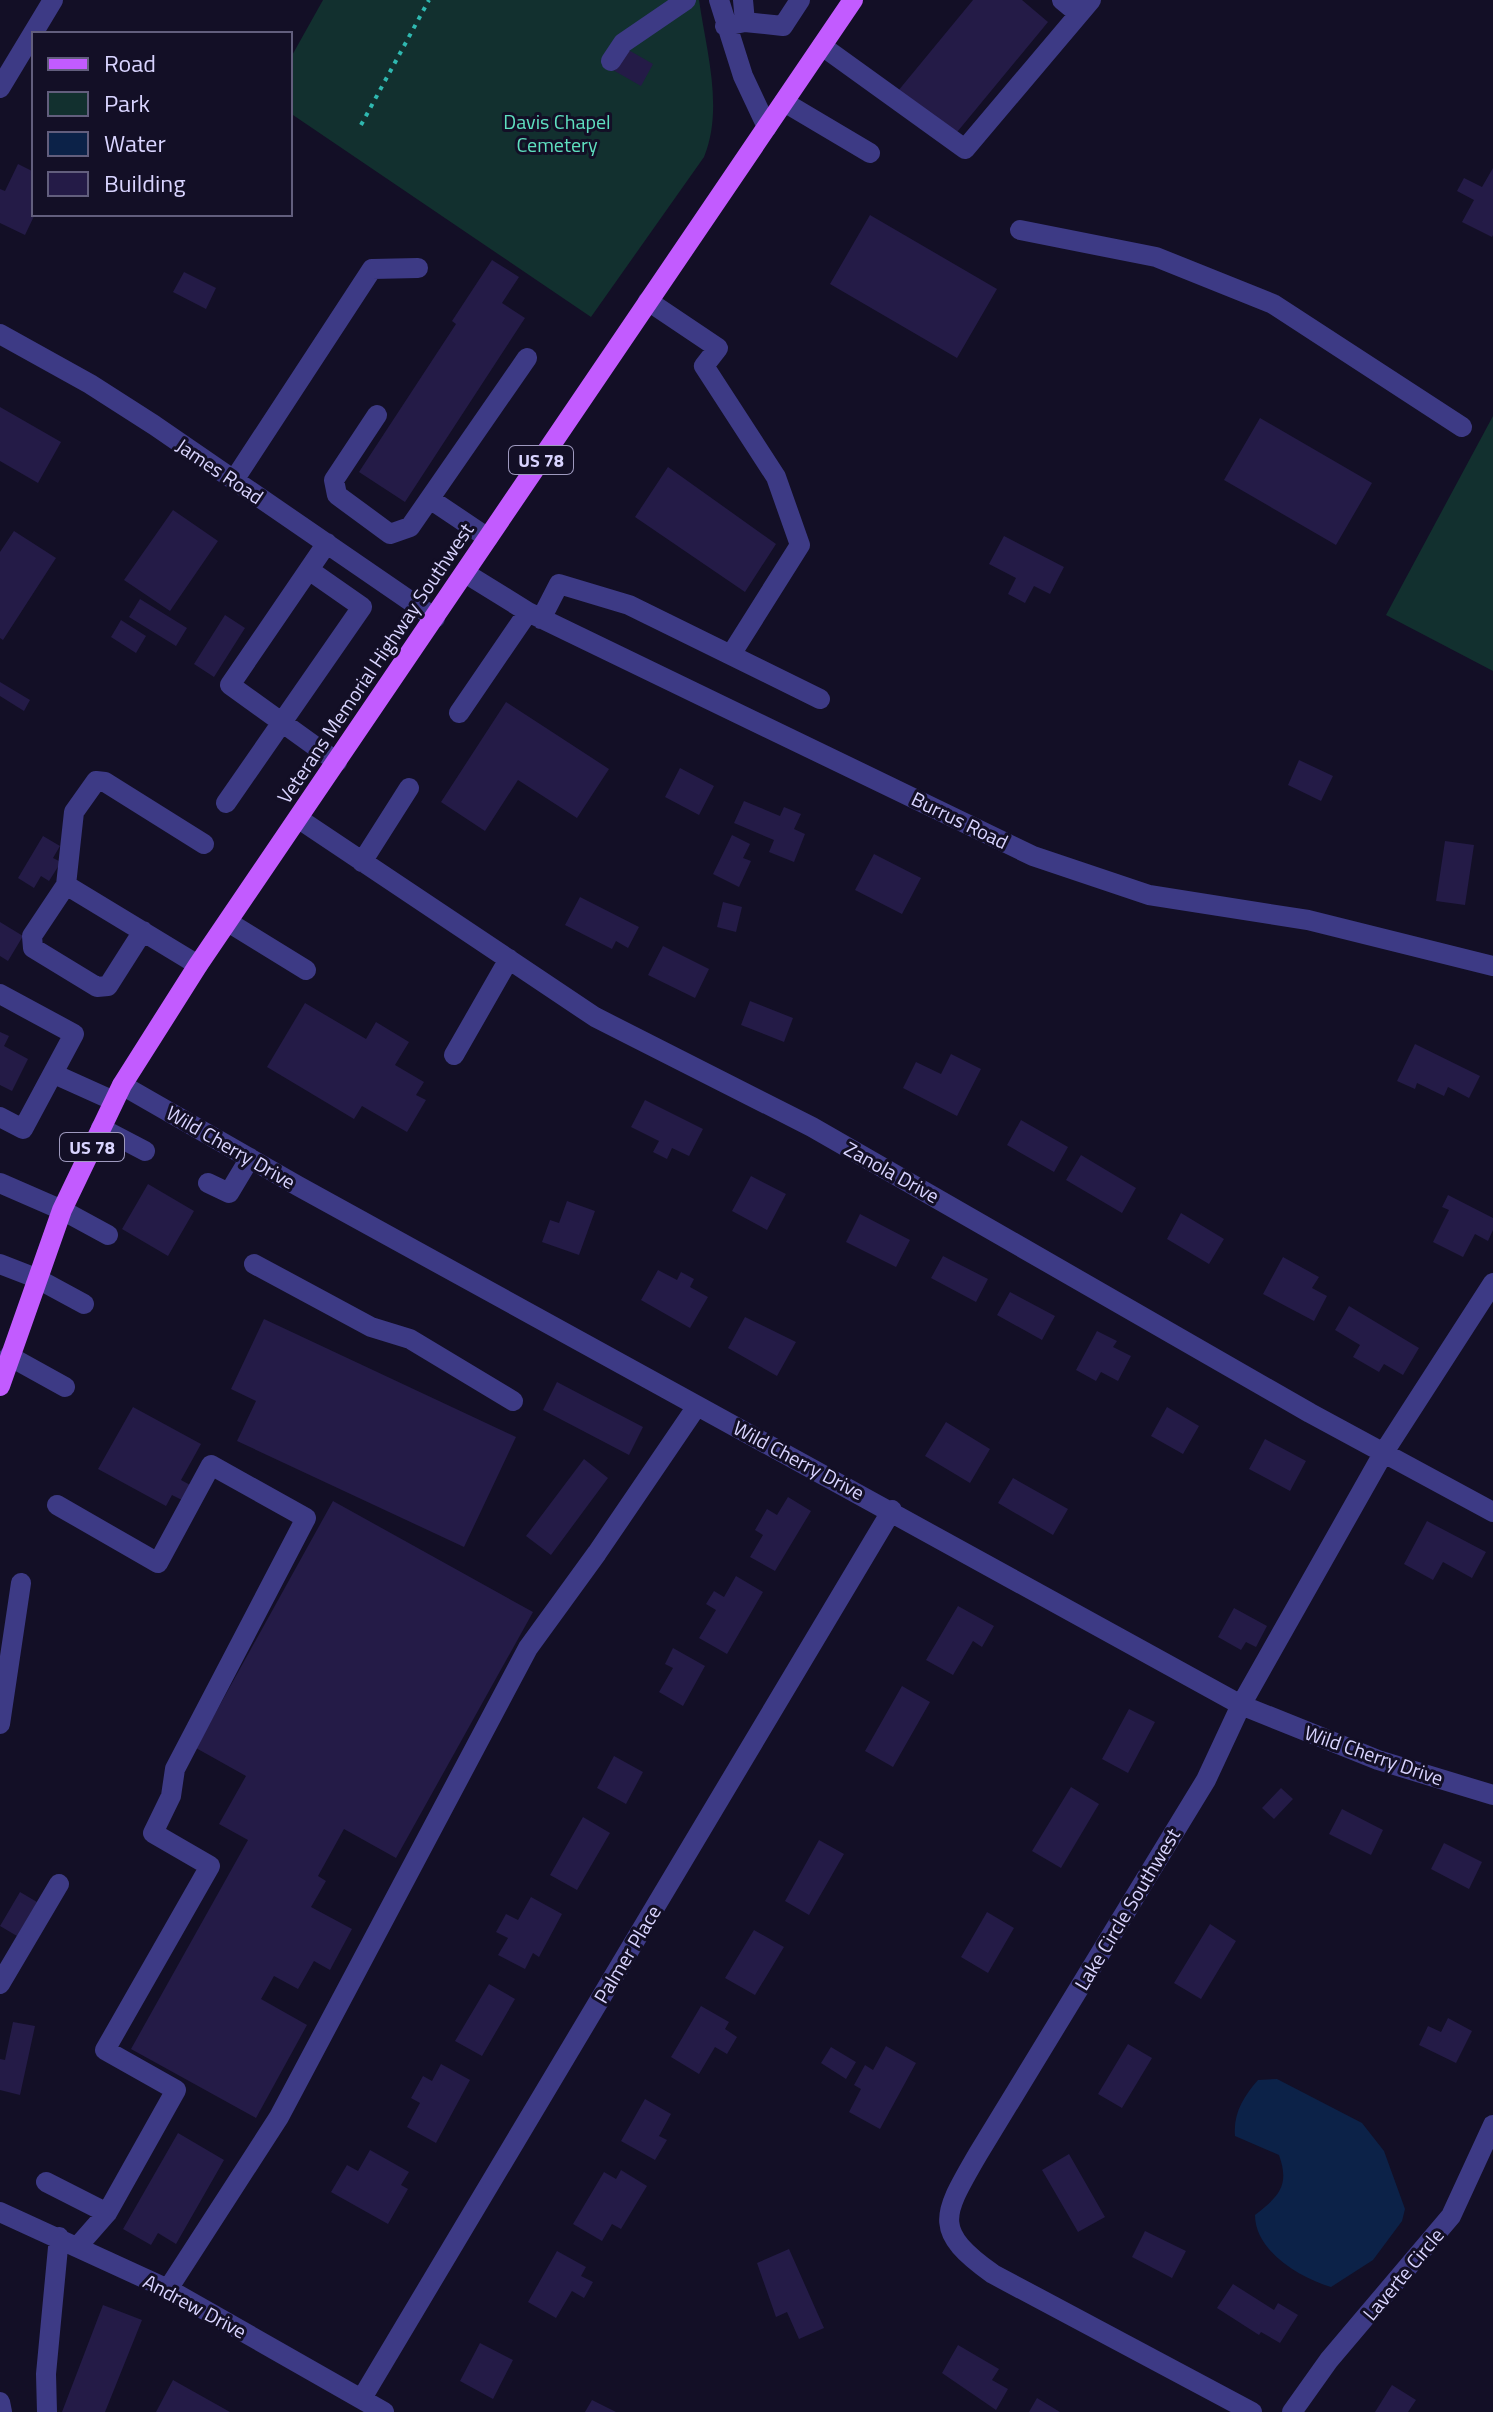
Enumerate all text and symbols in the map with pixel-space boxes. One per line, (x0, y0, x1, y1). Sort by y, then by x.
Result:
legend (32, 32, 292, 216)
text: Road (104, 45, 156, 81)
text: Park (104, 85, 150, 121)
park label: Davis Chapel Cemetery (503, 106, 611, 160)
text: Water (104, 125, 166, 161)
text: Building (104, 165, 186, 201)
street label: James Road (170, 430, 270, 512)
road number: US 78 (509, 446, 573, 474)
street label: Veterans Memorial Highway Southwest (269, 516, 481, 810)
street label: Burrus Road (906, 783, 1014, 857)
street label: Wild Cherry Drive (160, 1097, 302, 1197)
road number: US 78 (60, 1133, 124, 1161)
street label: Zanola Drive (839, 1133, 945, 1211)
street label: Wild Cherry Drive (728, 1412, 870, 1508)
street label: Wild Cherry Drive (1300, 1717, 1448, 1793)
street label: Lake Circle Southwest (1066, 1822, 1188, 1996)
street label: Palmer Place (585, 1899, 669, 2009)
street label: Laverte Circle (1355, 2221, 1451, 2327)
street label: Andrew Drive (138, 2266, 252, 2346)

